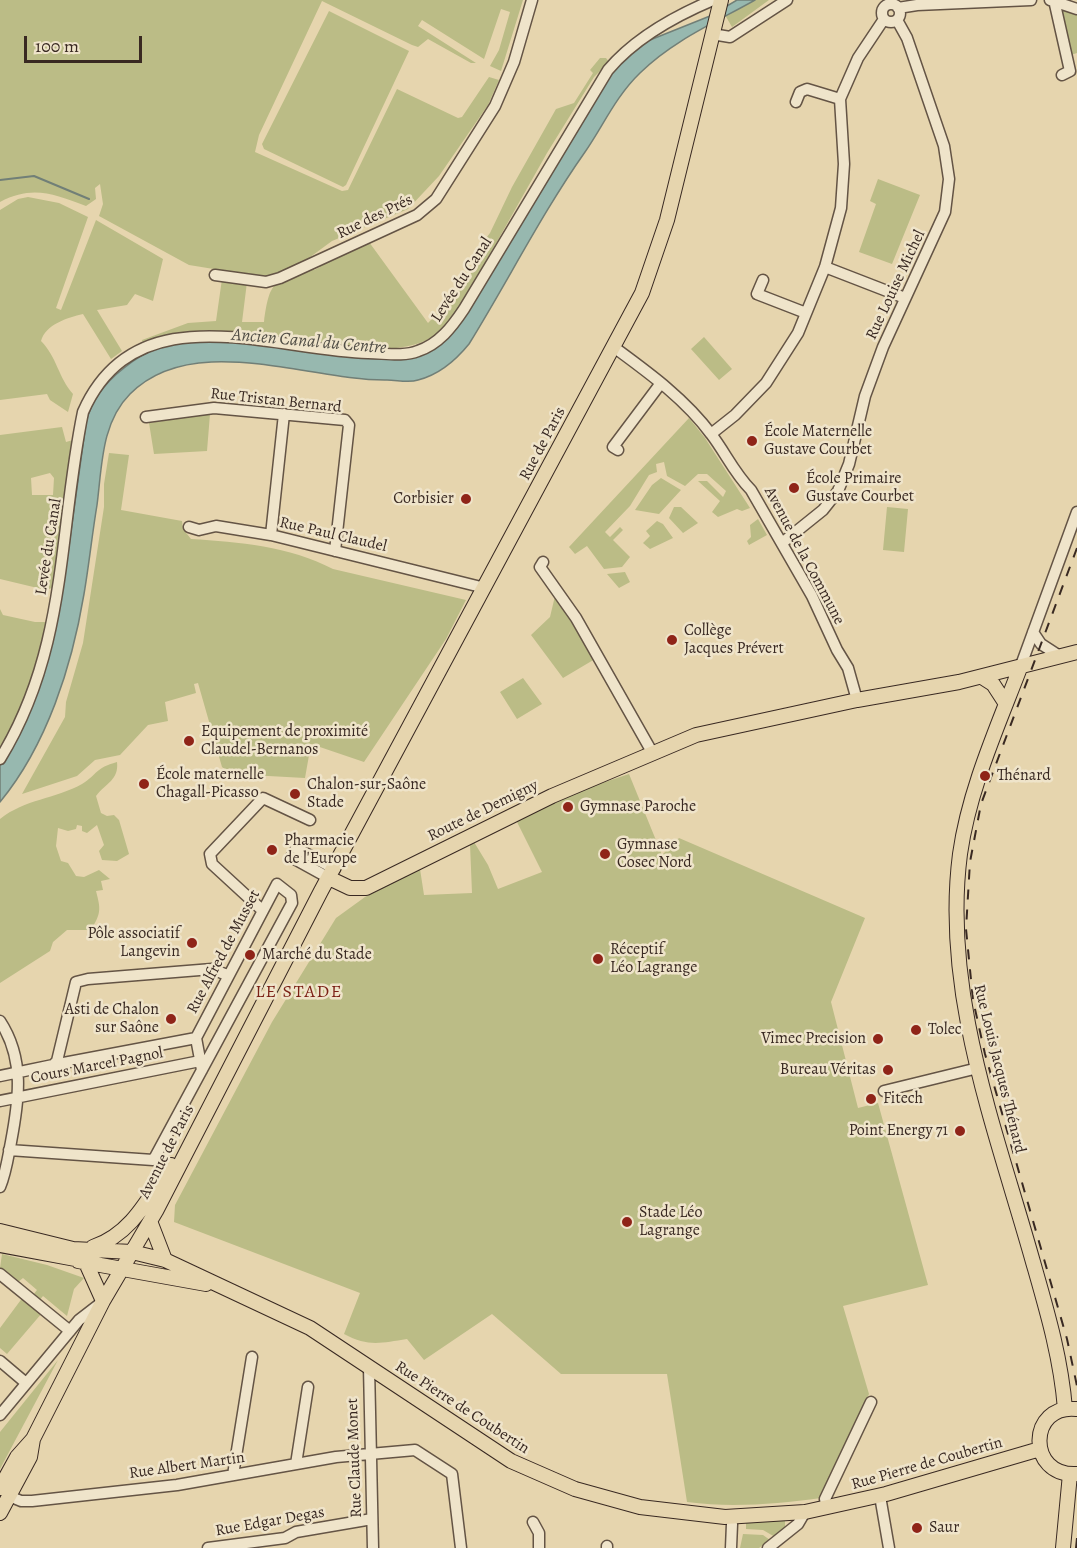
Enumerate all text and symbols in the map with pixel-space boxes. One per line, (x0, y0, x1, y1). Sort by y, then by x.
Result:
scale bar (27, 24, 146, 62)
text: 100 m (35, 34, 79, 58)
street label: Rue des Prés (334, 190, 416, 244)
street label: Rue Louise Michel (862, 227, 930, 343)
street label: Levée du Canal (427, 234, 497, 326)
water label: Ancien Canal du Centre (231, 324, 387, 360)
street label: Rue Tristan Bernard (209, 385, 343, 417)
street label: Rue de Paris (516, 404, 570, 484)
place label: École Maternelle Gustave Courbet (764, 422, 872, 460)
marker: École Maternelle Gustave Courbet (745, 434, 759, 448)
place label: École Primaire Gustave Courbet (806, 469, 914, 507)
marker: École Primaire Gustave Courbet (787, 481, 801, 495)
street label: Avenue de la Commune (760, 484, 848, 628)
place label: Corbisier (393, 489, 454, 509)
marker: Corbisier (459, 492, 473, 506)
street label: Levée du Canal (32, 497, 66, 597)
street label: Rue Paul Claudel (277, 513, 389, 557)
place label: Collège Jacques Prévert (684, 621, 784, 659)
marker: Collège Jacques Prévert (665, 633, 679, 647)
place label: Equipement de proximité Claudel-Bernanos (201, 722, 368, 760)
marker: Equipement de proximité Claudel-Bernanos (182, 734, 196, 748)
place label: École maternelle Chagall-Picasso (156, 765, 264, 803)
place label: Thénard (997, 766, 1051, 786)
marker: Thénard (978, 769, 992, 783)
place label: Chalon-sur-Saône Stade (307, 775, 426, 813)
street label: Route de Demigny (425, 776, 541, 846)
marker: École maternelle Chagall-Picasso (137, 777, 151, 791)
marker: Chalon-sur-Saône Stade (288, 787, 302, 801)
place label: Gymnase Paroche (580, 797, 696, 817)
marker: Gymnase Paroche (561, 800, 575, 814)
place label: Pharmacie de l'Europe (284, 831, 357, 869)
place label: Gymnase Cosec Nord (617, 835, 692, 873)
marker: Pharmacie de l'Europe (265, 843, 279, 857)
marker: Gymnase Cosec Nord (598, 847, 612, 861)
street label: Rue Alfred de Musset (183, 887, 265, 1017)
place label: Pôle associatif Langevin (88, 924, 180, 962)
marker: Pôle associatif Langevin (185, 936, 199, 950)
place label: Réceptif Léo Lagrange (610, 940, 697, 978)
place label: Marché du Stade (262, 945, 372, 965)
marker: Marché du Stade (243, 948, 257, 962)
marker: Réceptif Léo Lagrange (591, 952, 605, 966)
district label: LE STADE (255, 982, 343, 1004)
street label: Rue Louis Jacques Thénard (969, 983, 1029, 1155)
place label: Asti de Chalon sur Saône (65, 1000, 159, 1038)
marker: Asti de Chalon sur Saône (164, 1012, 178, 1026)
place label: Tolec (928, 1020, 962, 1040)
marker: Tolec (909, 1023, 923, 1037)
place label: Vimec Precision (761, 1029, 866, 1049)
marker: Vimec Precision (871, 1032, 885, 1046)
street label: Cours Marcel Pagnol (29, 1044, 165, 1088)
place label: Bureau Véritas (780, 1060, 876, 1080)
marker: Bureau Véritas (881, 1063, 895, 1077)
place label: Fitech (883, 1089, 923, 1109)
marker: Fitech (864, 1092, 878, 1106)
street label: Avenue de Paris (135, 1102, 199, 1202)
place label: Point Energy 71 (849, 1121, 948, 1141)
marker: Point Energy 71 (953, 1124, 967, 1138)
place label: Stade Léo Lagrange (639, 1203, 702, 1241)
marker: Stade Léo Lagrange (620, 1215, 634, 1229)
street label: Rue Pierre de Coubertin (391, 1357, 533, 1459)
street label: Rue Claude Monet (343, 1398, 367, 1518)
street label: Rue Pierre de Coubertin (849, 1433, 1005, 1495)
street label: Rue Albert Martin (128, 1448, 246, 1484)
street label: Rue Edgar Degas (214, 1503, 326, 1541)
place label: Saur (929, 1518, 959, 1538)
marker: Saur (910, 1521, 924, 1535)

